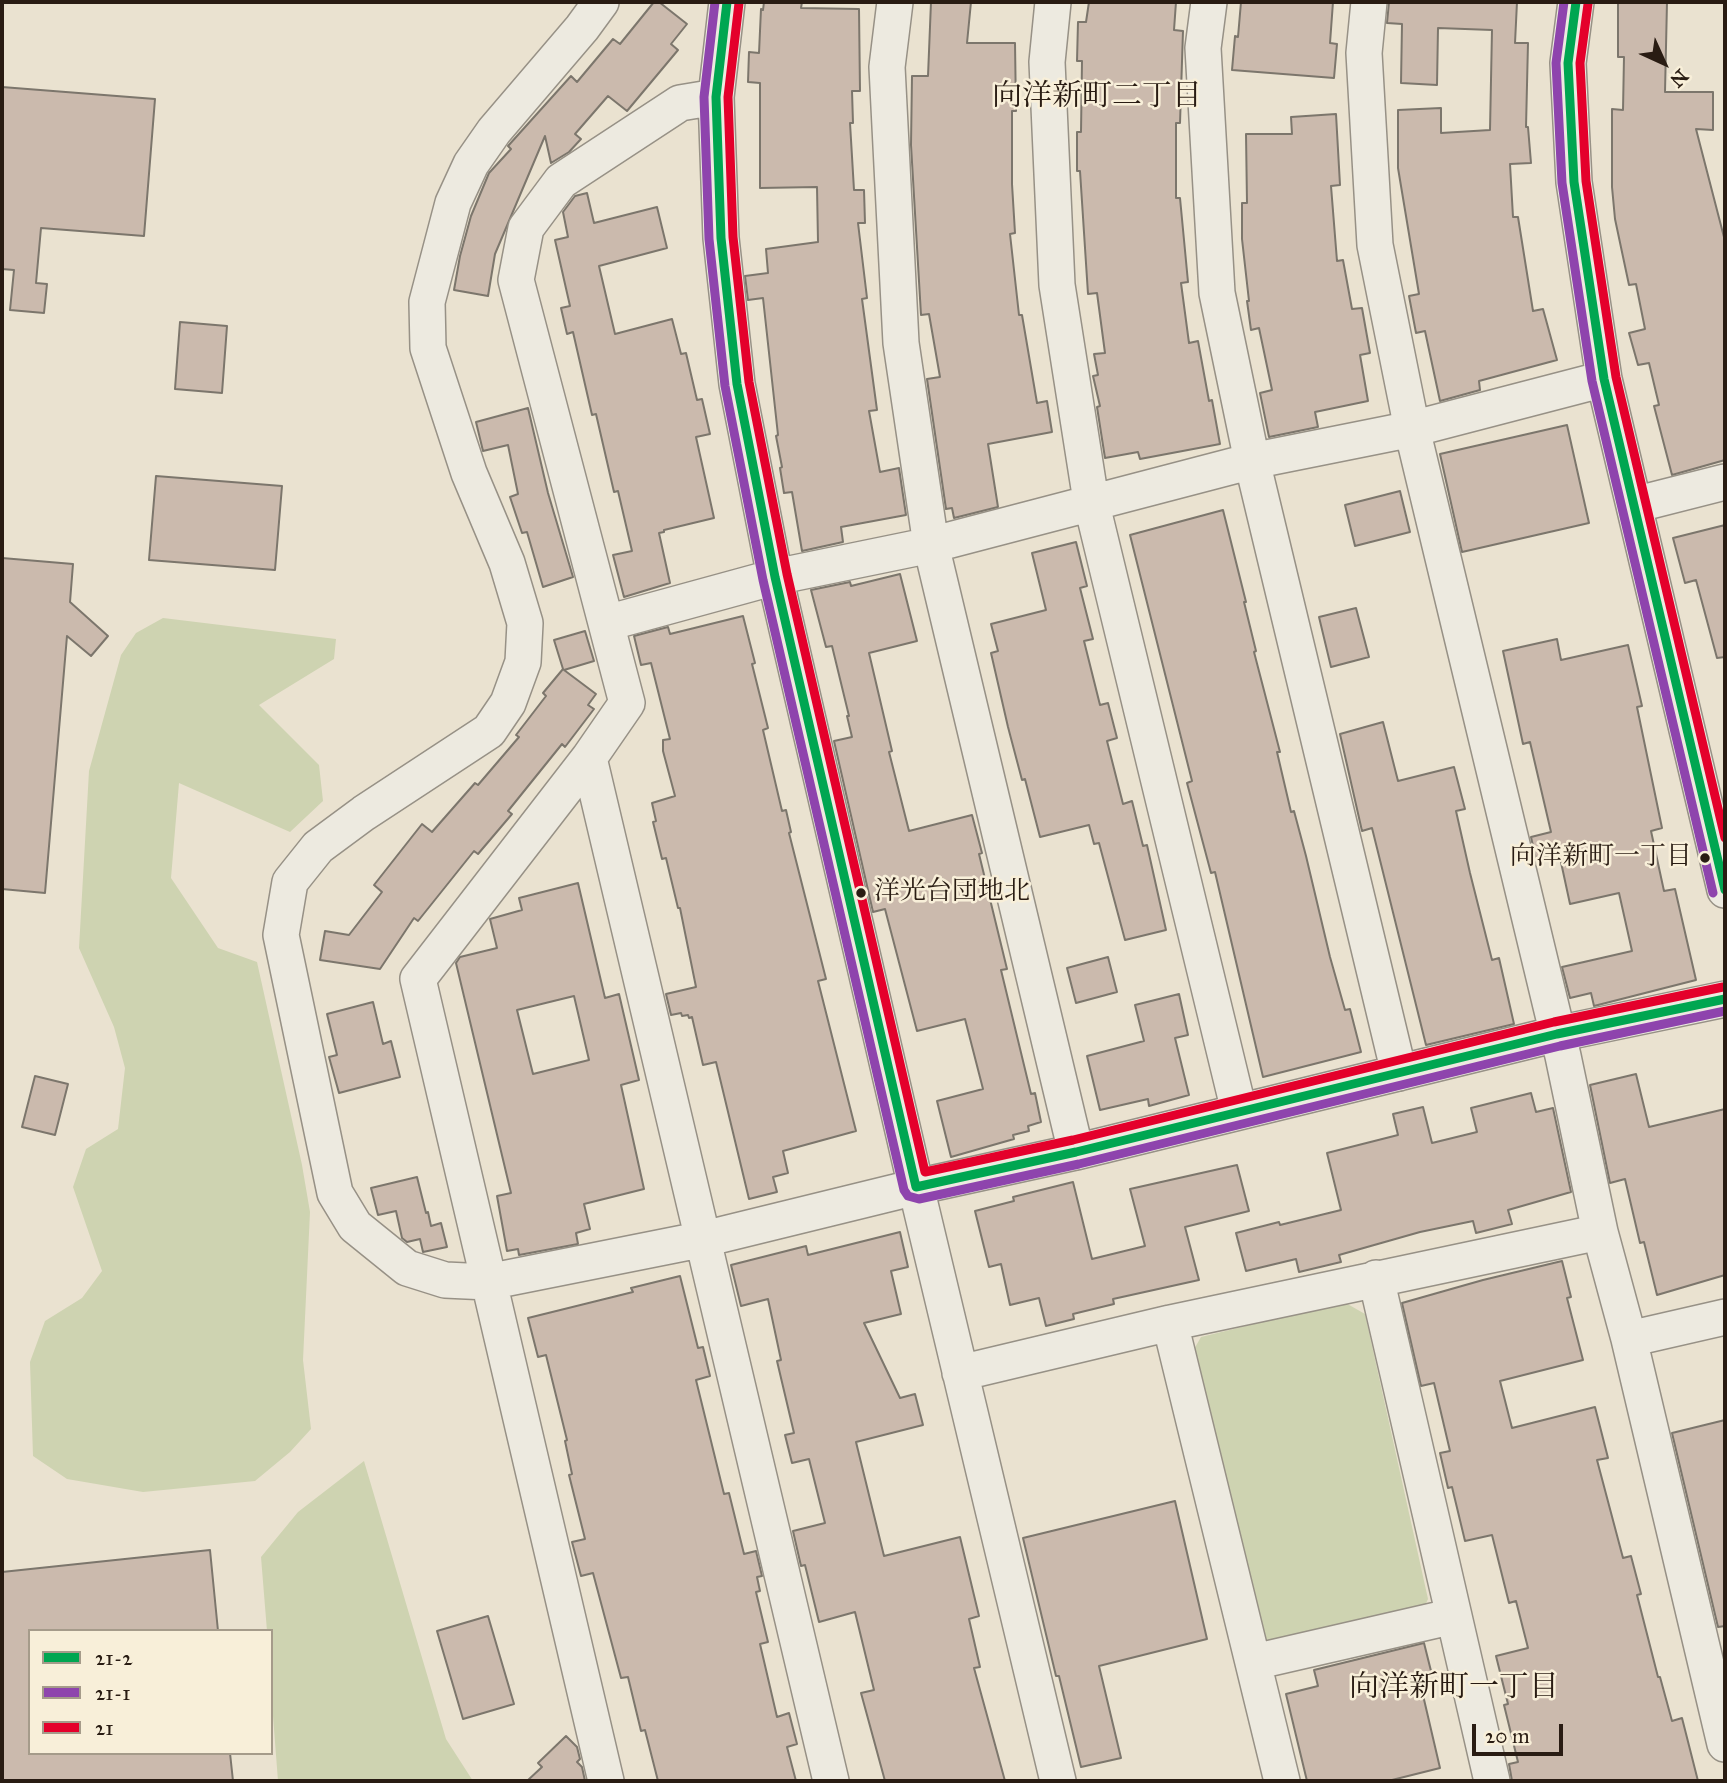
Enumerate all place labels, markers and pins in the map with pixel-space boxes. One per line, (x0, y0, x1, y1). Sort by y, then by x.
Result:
place label: 向洋新町一丁目 (1510, 842, 1692, 874)
marker: 向洋新町一丁目 (1698, 851, 1712, 865)
place label: 洋光台団地北 (874, 877, 1030, 909)
marker: 洋光台団地北 (854, 886, 868, 900)

